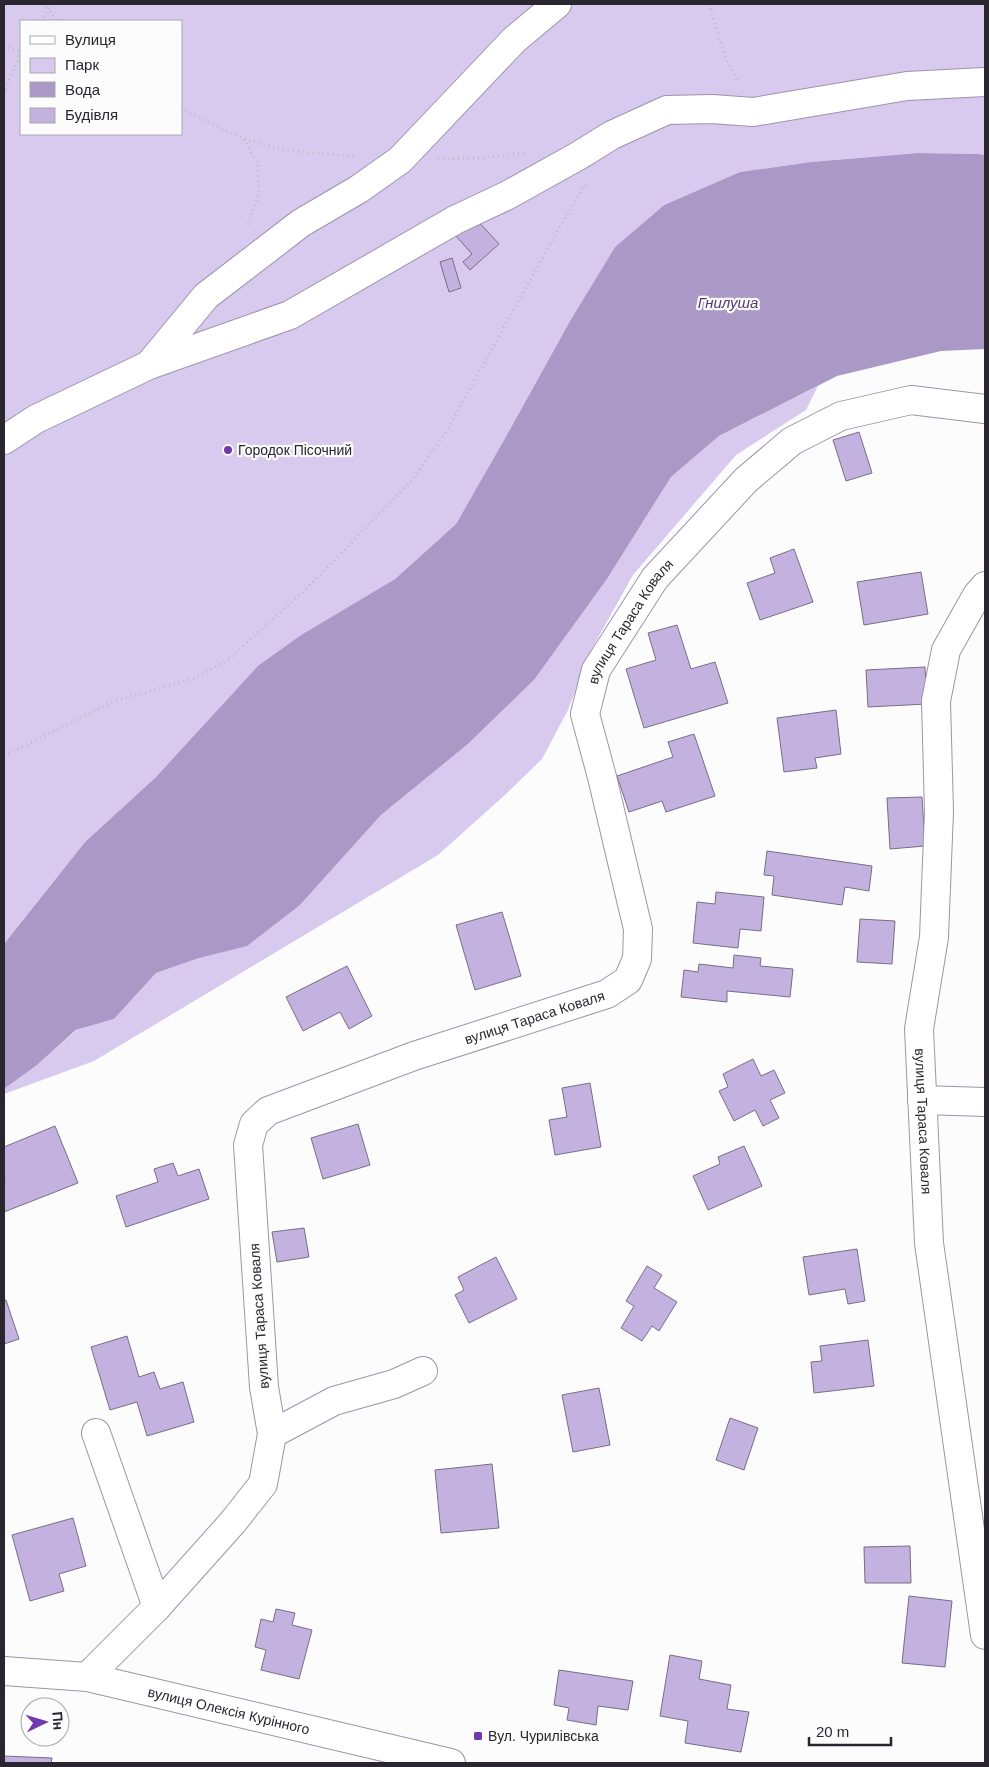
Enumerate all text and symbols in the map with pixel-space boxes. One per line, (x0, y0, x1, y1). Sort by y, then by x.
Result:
legend (20, 20, 182, 135)
text: Вулиця (65, 31, 116, 48)
text: Парк (65, 56, 99, 73)
text: Вода (65, 81, 101, 98)
text: Будівля (65, 106, 118, 123)
water label: Гнилуша (698, 294, 758, 311)
place label: Городок Пісочний (238, 442, 352, 458)
marker: Городок Пісочний (222, 444, 234, 456)
street label: вулиця Тараса Коваля (585, 556, 676, 686)
street label: вулиця Тараса Коваля (463, 987, 607, 1047)
street label: вулиця Тараса Коваля (912, 1048, 935, 1195)
street label: вулиця Тараса Коваля (246, 1243, 272, 1389)
street label: вулиця Олексія Курінного (146, 1684, 312, 1737)
north arrow (20, 1697, 70, 1747)
text: Пн (49, 1711, 67, 1731)
scale bar (809, 1714, 892, 1746)
text: 20 m (816, 1723, 849, 1740)
place label: Вул. Чурилівська (488, 1728, 599, 1744)
marker: Вул. Чурилівська (472, 1730, 484, 1742)

